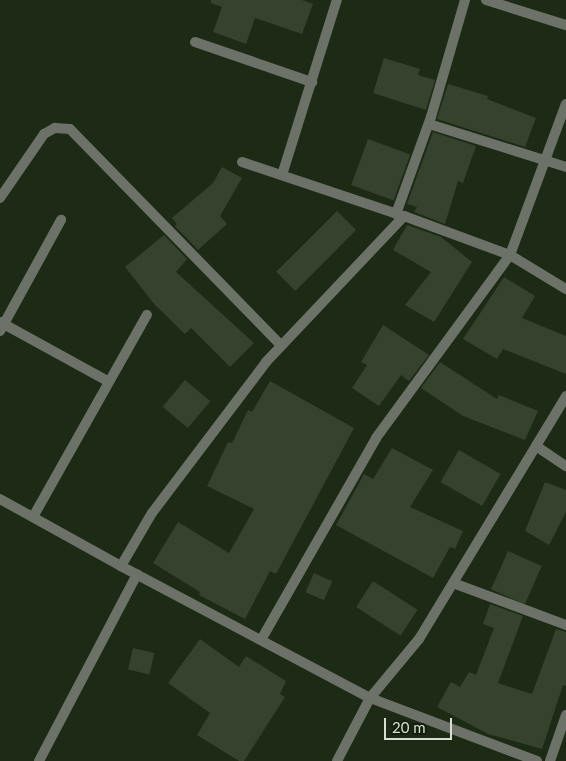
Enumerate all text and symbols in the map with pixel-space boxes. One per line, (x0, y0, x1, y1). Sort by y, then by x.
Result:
scale bar (386, 708, 454, 740)
text: 20 m (392, 718, 426, 736)

